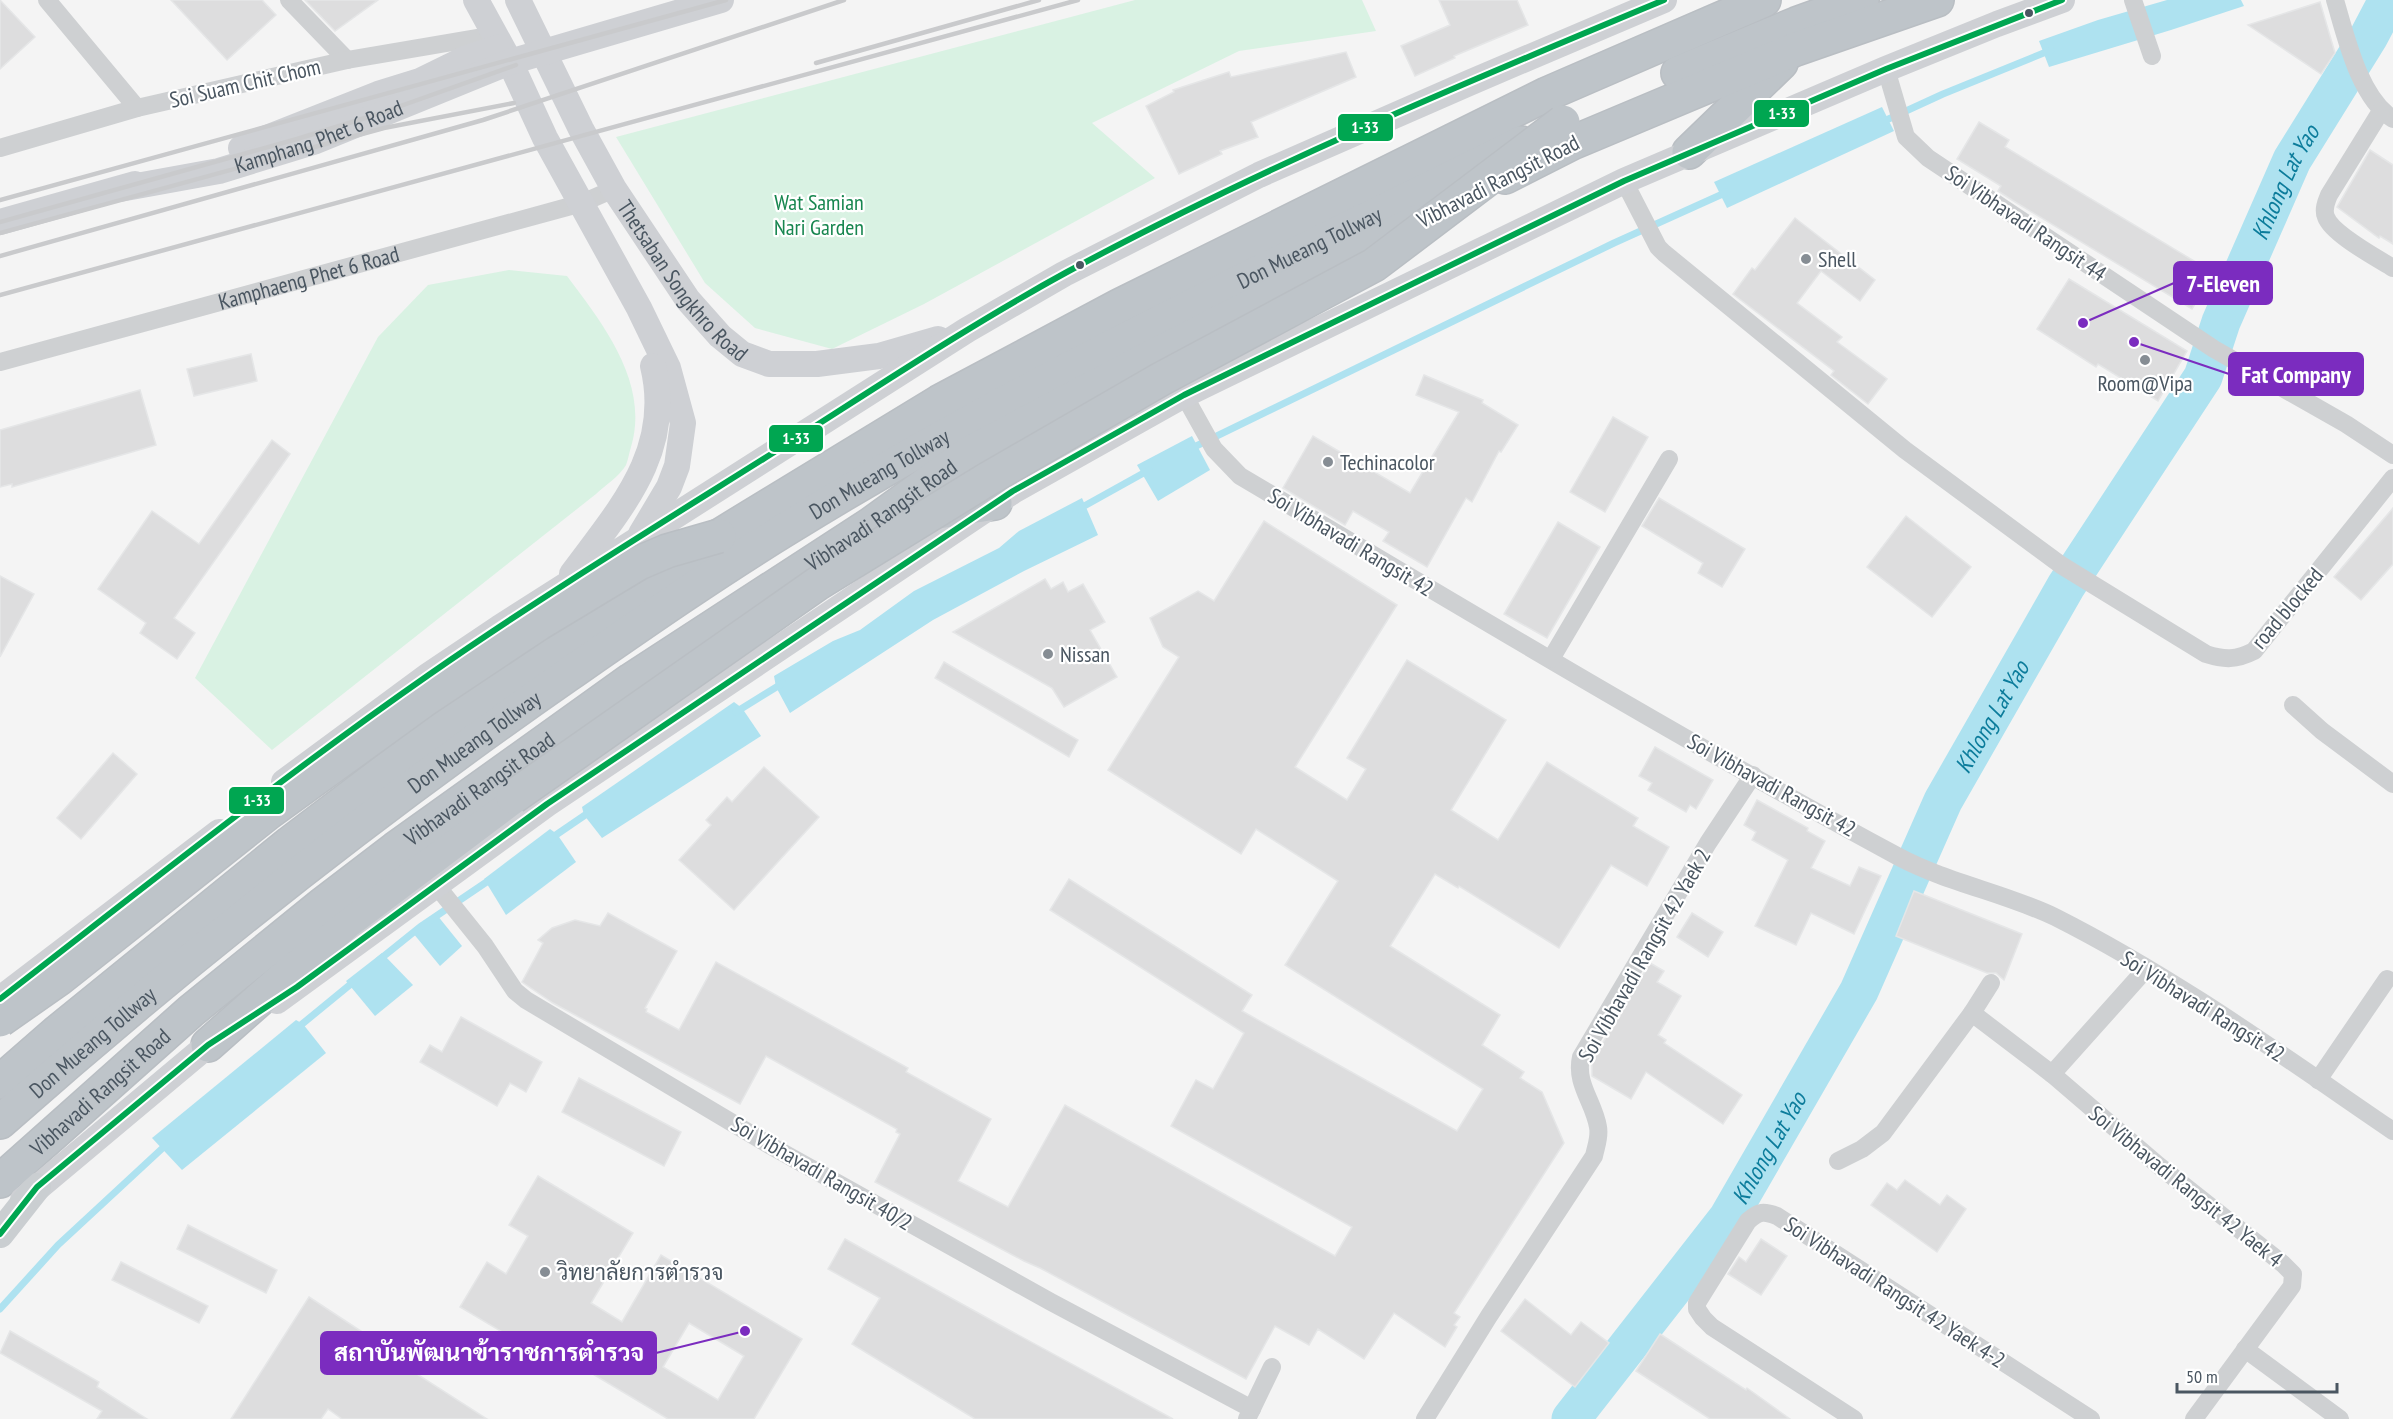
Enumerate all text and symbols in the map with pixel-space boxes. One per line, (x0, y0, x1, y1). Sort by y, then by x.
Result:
unlabelled marker (2023, 7, 2035, 19)
street label: Soi Suam Chit Chom (167, 52, 323, 114)
street label: Kamphang Phet 6 Road (231, 93, 407, 179)
line badge: 1-33 (1753, 99, 1810, 128)
text: 1-33 (1768, 103, 1796, 123)
line badge: 1-33 (1337, 113, 1394, 142)
text: 1-33 (1351, 117, 1379, 137)
water label: Khlong Lat Yao (2244, 117, 2327, 244)
street label: Vibhavadi Rangsit Road (1411, 128, 1584, 234)
street label: Soi Vibhavadi Rangsit 44 (1940, 159, 2112, 287)
park label: Wat Samian Nari Garden (774, 188, 864, 241)
street label: Thetsaban Songkhro Road (611, 195, 754, 367)
street label: Don Mueang Tollway (1232, 200, 1387, 295)
street label: Kamphaeng Phet 6 Road (215, 240, 402, 316)
place label: Shell (1818, 245, 1857, 273)
marker: Shell (1799, 252, 1813, 266)
unlabelled marker (1074, 259, 1086, 271)
callout: 7-Eleven (2174, 262, 2272, 304)
text: 7-Eleven (2186, 268, 2260, 299)
marker: Room@Vipa (2138, 353, 2152, 367)
callout: Fat Company (2229, 353, 2363, 395)
text: Fat Company (2241, 359, 2351, 390)
place label: Room@Vipa (2097, 369, 2193, 397)
street label: Don Mueang Tollway (804, 422, 955, 525)
line badge: 1-33 (768, 424, 824, 453)
text: 1-33 (782, 428, 810, 448)
place label: Techinacolor (1340, 448, 1435, 476)
street label: Vibhavadi Rangsit Road (799, 453, 962, 578)
marker: Techinacolor (1321, 455, 1335, 469)
street label: Soi Vibhavadi Rangsit 42 (1263, 481, 1439, 603)
street label: road blocked (2245, 562, 2329, 654)
place label: Nissan (1060, 640, 1110, 668)
marker: Nissan (1041, 647, 1055, 661)
water label: Khlong Lat Yao (1947, 654, 2036, 778)
street label: Don Mueang Tollway (402, 684, 547, 799)
street label: Vibhavadi Rangsit Road (398, 725, 560, 852)
street label: Soi Vibhavadi Rangsit 42 (1683, 727, 1861, 843)
line badge: 1-33 (228, 786, 285, 815)
text: 1-33 (243, 790, 271, 810)
street label: Soi Vibhavadi Rangsit 42 Yaek 2 (1571, 843, 1717, 1067)
street label: Soi Vibhavadi Rangsit 42 (2116, 944, 2290, 1068)
street label: Don Mueang Tollway (23, 980, 162, 1104)
street label: Vibhavadi Rangsit Road (23, 1022, 176, 1162)
water label: Khlong Lat Yao (1724, 1085, 1814, 1209)
street label: Soi Vibhavadi Rangsit 42 Yaek 4 (2083, 1099, 2289, 1273)
street label: Soi Vibhavadi Rangsit 40/2 (726, 1110, 918, 1236)
street label: Soi Vibhavadi Rangsit 42 Yaek 4-2 (1779, 1210, 2011, 1374)
place label: วิทยาลัยการตำรวจ (556, 1258, 723, 1286)
marker: วิทยาลัยการตำรวจ (538, 1265, 552, 1279)
callout: สถาบันพัฒนาข้าราชการตำรวจ (321, 1332, 656, 1374)
text: สถาบันพัฒนาข้าราชการตำรวจ (334, 1337, 644, 1368)
scale bar (2177, 1356, 2338, 1394)
text: 50 m (2186, 1365, 2218, 1388)

